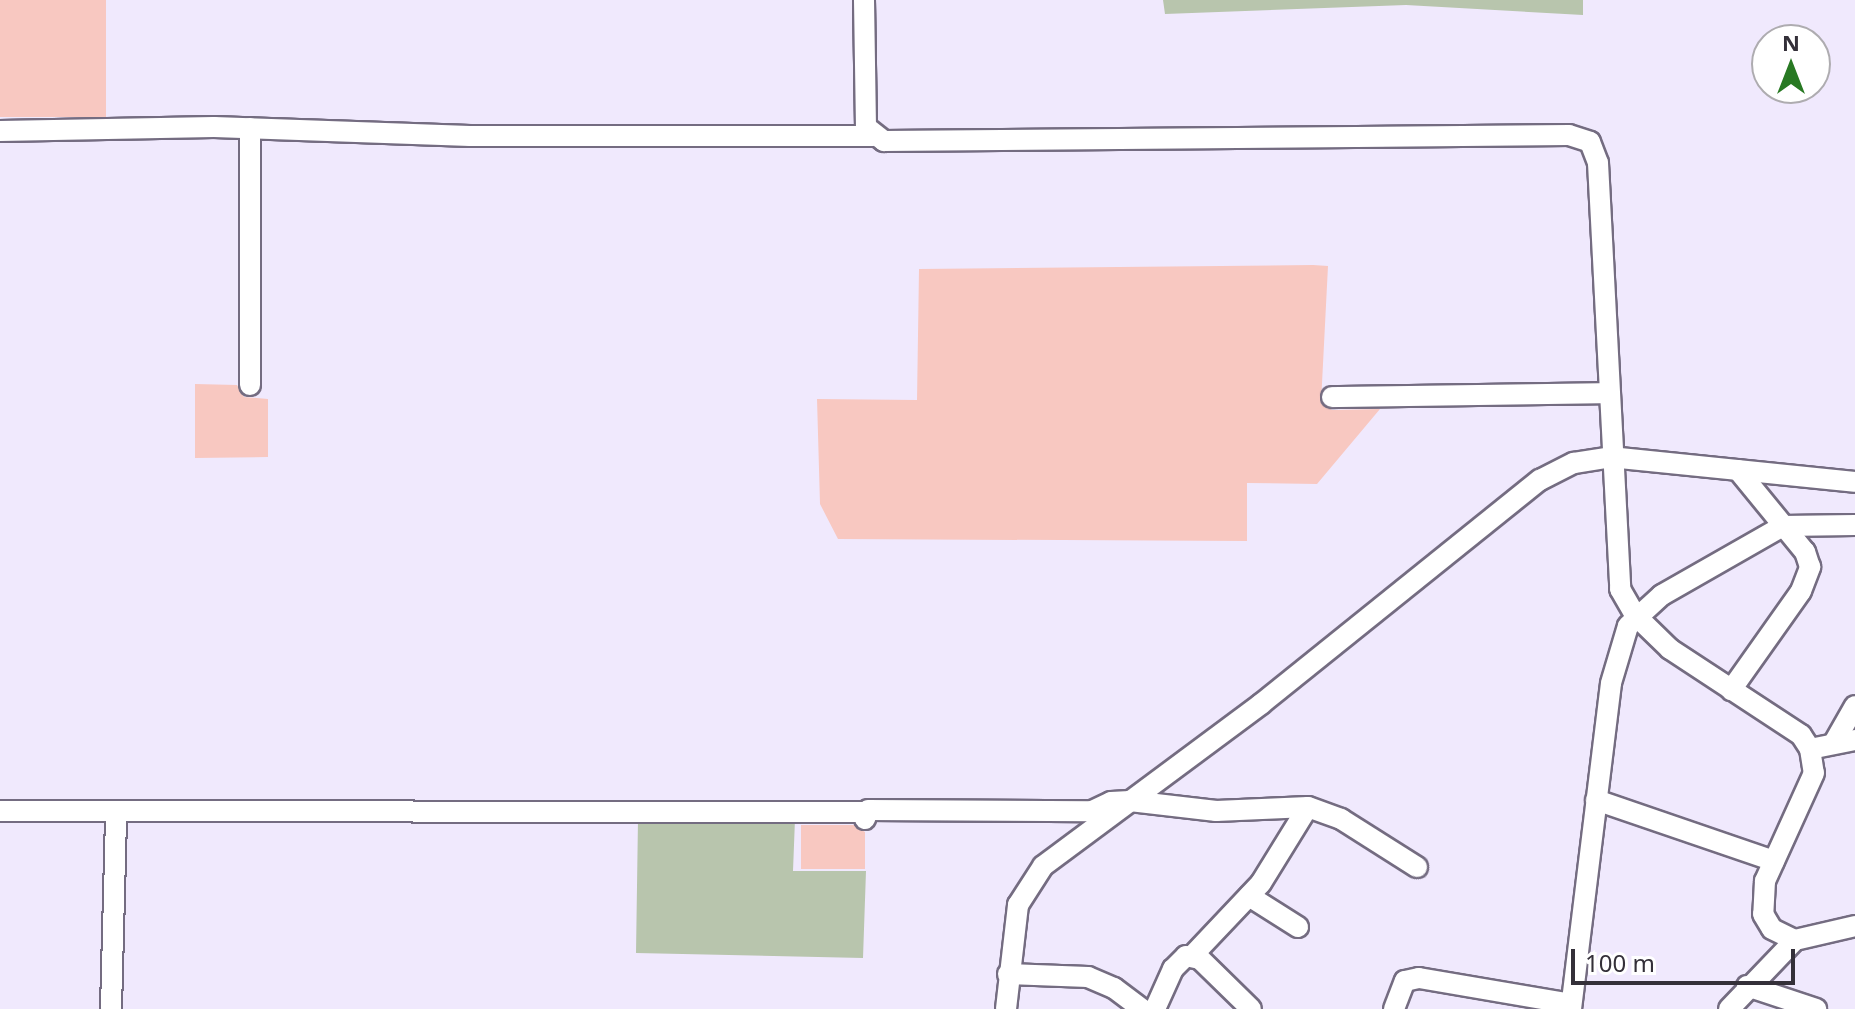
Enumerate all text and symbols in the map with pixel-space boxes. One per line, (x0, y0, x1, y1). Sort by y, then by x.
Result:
north arrow (1751, 24, 1831, 104)
text: N (1782, 27, 1800, 57)
scale bar (1575, 933, 1799, 983)
text: 100 m (1585, 946, 1655, 979)

